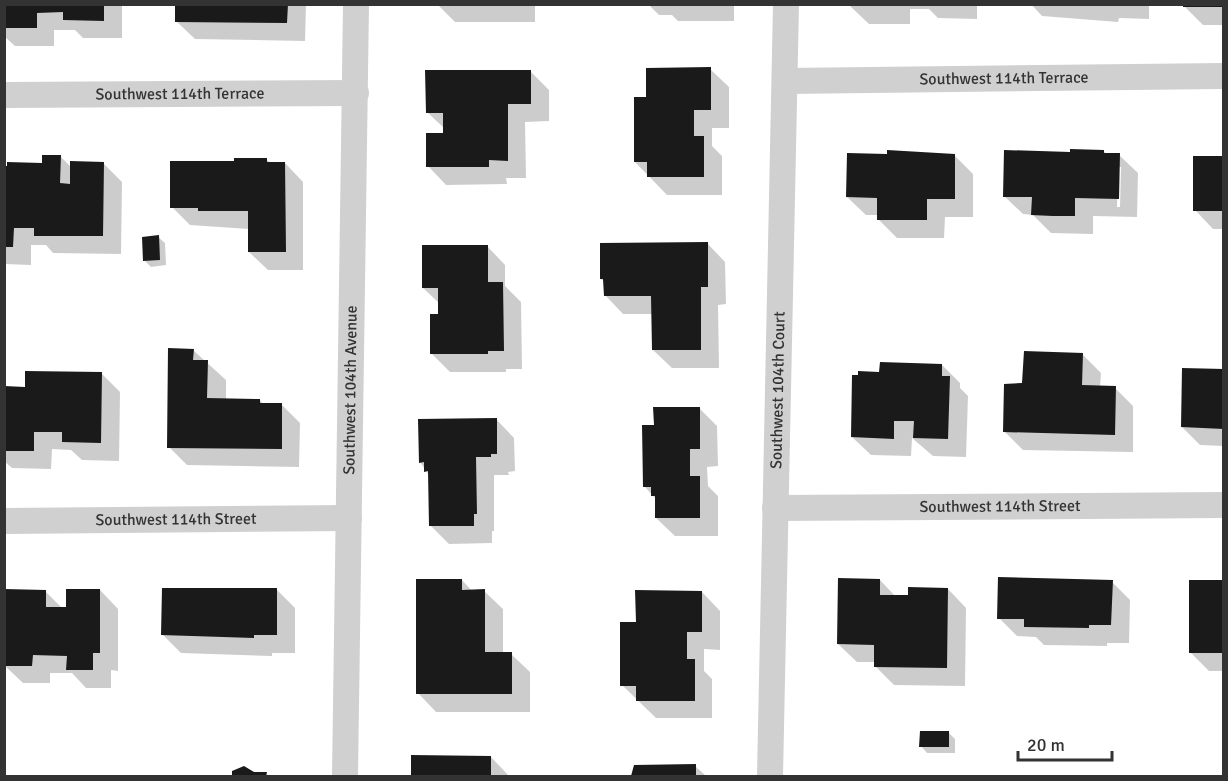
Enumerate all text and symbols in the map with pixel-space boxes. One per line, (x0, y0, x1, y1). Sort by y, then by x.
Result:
street label: Southwest 114th Terrace (919, 68, 1089, 89)
street label: Southwest 114th Terrace (95, 84, 265, 104)
street label: Southwest 104th Avenue (339, 305, 362, 475)
street label: Southwest 104th Court (766, 311, 790, 469)
street label: Southwest 114th Street (919, 496, 1081, 517)
street label: Southwest 114th Street (95, 509, 257, 530)
scale bar (1018, 724, 1112, 762)
text: 20 m (1027, 734, 1065, 756)

